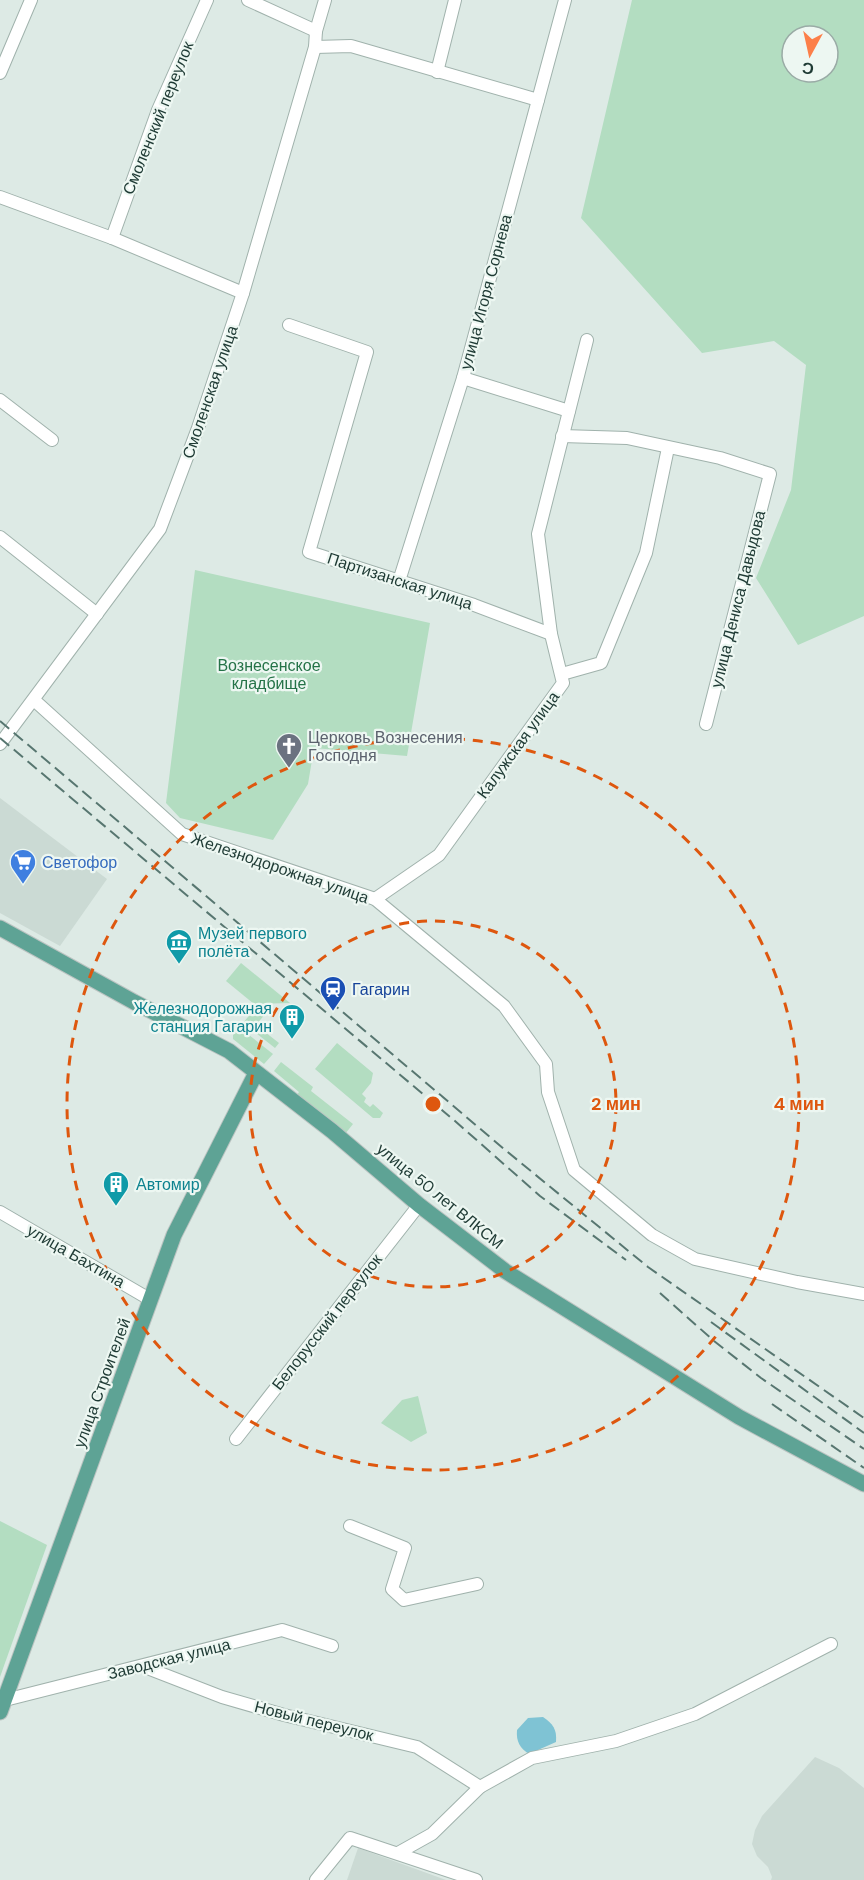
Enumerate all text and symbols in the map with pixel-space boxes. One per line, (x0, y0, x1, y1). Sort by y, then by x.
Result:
north arrow (780, 24, 840, 84)
street label: Смоленский переулок (118, 37, 199, 198)
text: С (800, 57, 815, 80)
street label: улица Игоря Сорнева (455, 212, 517, 372)
street label: Смоленская улица (177, 323, 243, 461)
street label: улица Дениса Давыдова (706, 508, 770, 690)
street label: Партизанская улица (325, 548, 475, 614)
park label: Вознесенское кладбище (217, 655, 321, 694)
street label: Калужская улица (472, 687, 564, 803)
place label: Церковь Вознесения Господня (308, 727, 463, 766)
church icon: Церковь Вознесения Господня (274, 731, 304, 769)
street label: Железнодорожная улица (188, 828, 372, 908)
supermarket icon: Светофор (8, 847, 38, 885)
place label: Светофор (42, 852, 117, 873)
place label: Музей первого полёта (198, 923, 307, 962)
museum icon: Музей первого полёта (164, 927, 194, 965)
station icon: Гагарин (318, 974, 348, 1012)
place label: Гагарин (352, 979, 410, 1000)
place label: Железнодорожная станция Гагарин (134, 998, 272, 1037)
building icon: Железнодорожная станция Гагарин (277, 1002, 307, 1040)
text: 2 мин (591, 1092, 641, 1116)
text: 4 мин (773, 1092, 825, 1116)
centre of rings (423, 1094, 443, 1114)
street label: улица 50 лет ВЛКСМ (372, 1138, 508, 1254)
building icon: Автомир (101, 1169, 131, 1207)
place label: Автомир (136, 1174, 200, 1195)
street label: улица Бахтина (23, 1220, 129, 1293)
street label: Белорусский переулок (267, 1249, 387, 1394)
street label: улица Строителей (69, 1315, 135, 1451)
street label: Заводская улица (105, 1634, 233, 1684)
street label: Новый переулок (252, 1696, 377, 1746)

